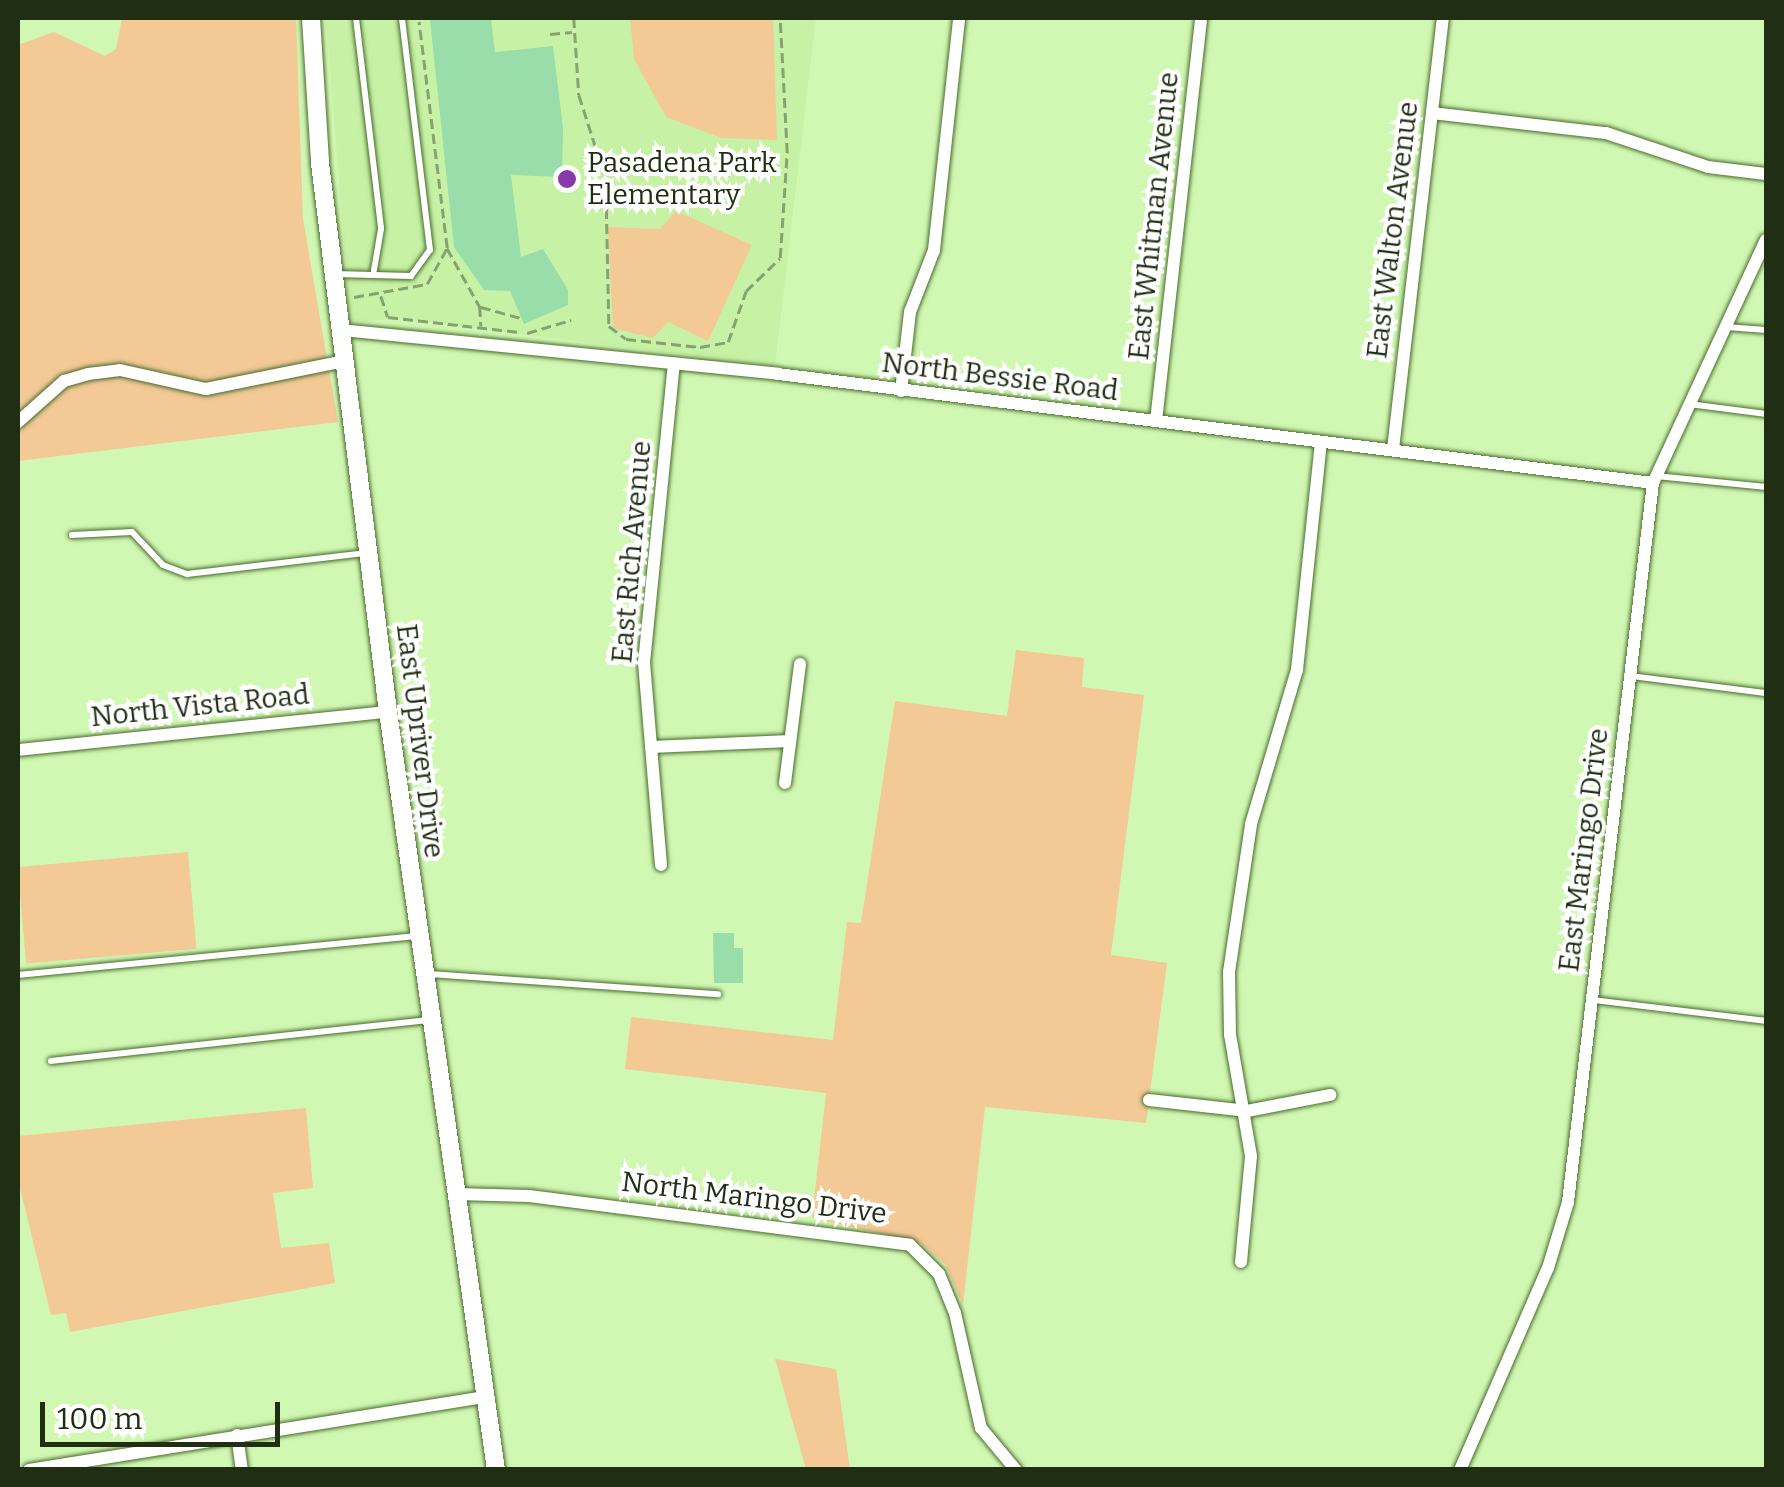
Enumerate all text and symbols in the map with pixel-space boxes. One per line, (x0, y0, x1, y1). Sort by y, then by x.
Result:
street label: East Whitman Avenue (1122, 70, 1186, 362)
street label: East Walton Avenue (1361, 100, 1425, 360)
place label: Pasadena Park Elementary (587, 146, 777, 212)
marker: Pasadena Park Elementary (556, 168, 578, 190)
street label: North Bessie Road (880, 346, 1120, 408)
street label: East Rich Avenue (606, 439, 658, 665)
street label: East Upriver Drive (389, 622, 451, 860)
street label: North Vista Road (89, 678, 311, 734)
street label: East Maringo Drive (1552, 726, 1616, 974)
street label: North Maringo Drive (619, 1165, 889, 1231)
scale bar (45, 1382, 285, 1444)
text: 100 m (57, 1401, 142, 1437)

